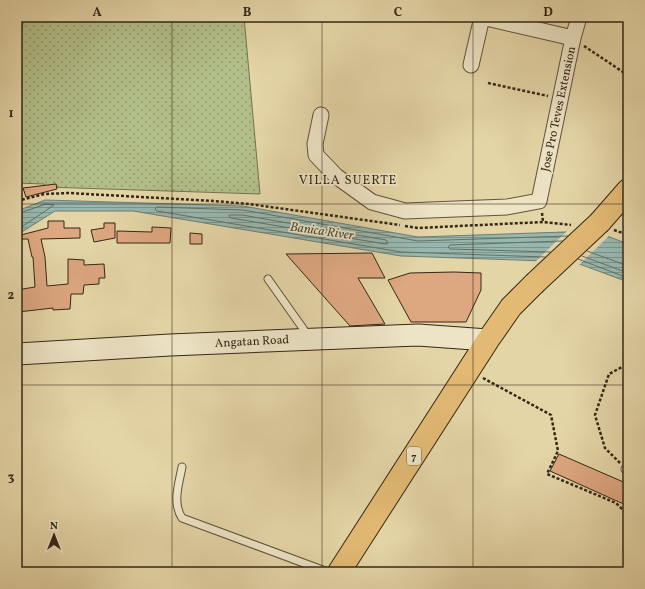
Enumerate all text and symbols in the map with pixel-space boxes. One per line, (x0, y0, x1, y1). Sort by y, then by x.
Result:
text: A (92, 4, 102, 22)
text: B (243, 4, 252, 22)
text: C (394, 4, 402, 22)
text: D (543, 4, 553, 22)
street label: Jose Pro Teves Extension (538, 45, 580, 173)
text: 1 (8, 105, 14, 123)
district label: VILLA SUERTE (299, 172, 397, 190)
water label: Banica River (289, 219, 355, 245)
text: 2 (8, 287, 15, 305)
street label: Angatan Road (214, 332, 290, 352)
road number: 7 (407, 447, 421, 465)
text: 3 (8, 469, 15, 487)
north arrow (34, 515, 74, 555)
text: N (50, 519, 58, 534)

